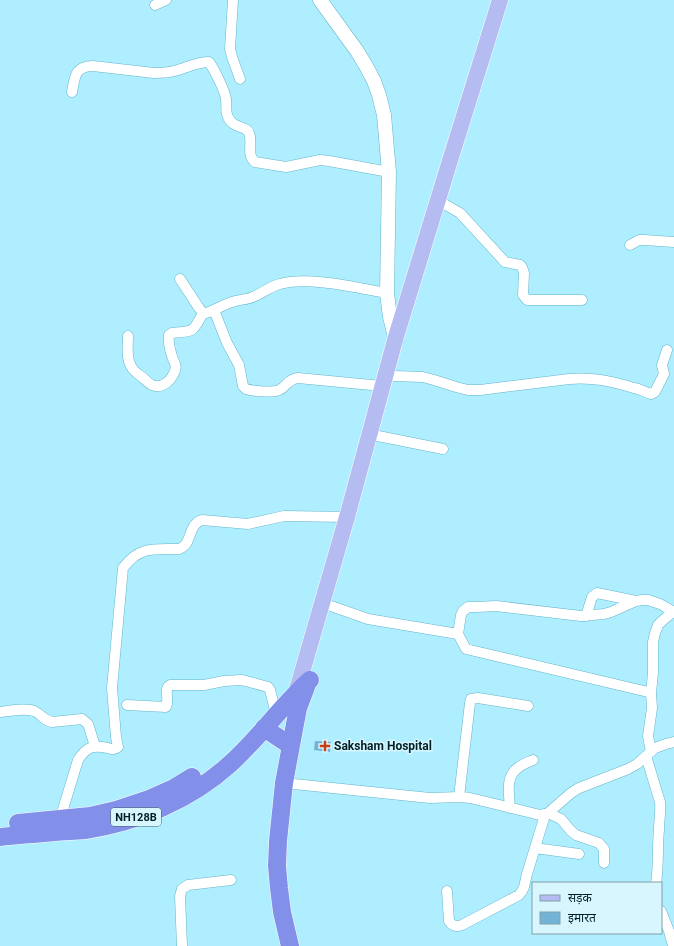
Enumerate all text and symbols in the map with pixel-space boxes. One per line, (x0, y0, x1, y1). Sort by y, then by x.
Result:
place label: Saksham Hospital (334, 739, 432, 753)
marker: Saksham Hospital (319, 740, 331, 752)
road number: NH128B (111, 808, 161, 826)
legend (532, 882, 662, 934)
text: सड़क (568, 891, 593, 905)
text: इमारत (568, 911, 597, 925)

